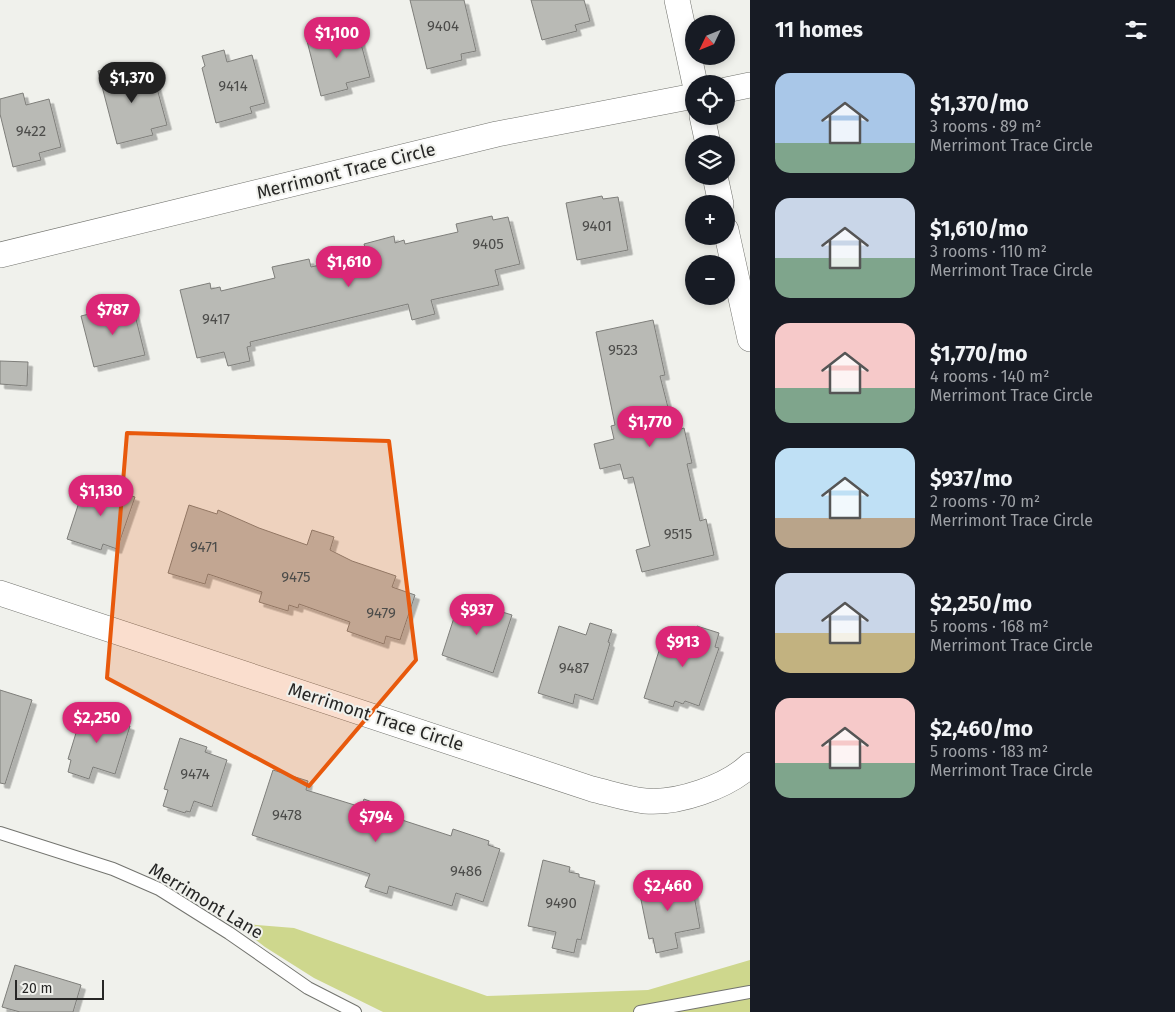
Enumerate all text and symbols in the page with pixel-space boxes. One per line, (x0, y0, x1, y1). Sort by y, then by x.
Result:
north arrow (685, 15, 735, 65)
map controls (685, 15, 735, 305)
icon: filters (1122, 16, 1150, 44)
pin: $1,100 (296, 17, 378, 59)
house number: 9404 (427, 17, 459, 35)
text: 11 homes (775, 17, 863, 43)
text: $1,100 (315, 23, 359, 42)
pin: $1,370 (91, 62, 173, 104)
text: $1,370 (110, 68, 154, 87)
button: locate (685, 75, 735, 125)
house number: 9414 (218, 77, 248, 95)
text: $1,370/mo (930, 91, 1029, 117)
icon: home (815, 93, 875, 153)
text: 3 rooms · 89 m² (930, 117, 1041, 136)
house number: 9422 (16, 122, 46, 140)
button: layers (685, 135, 735, 185)
text: Merrimont Trace Circle (930, 136, 1093, 155)
street label: Merrimont Trace Circle (254, 138, 438, 204)
button: + (685, 195, 735, 245)
text: $1,610/mo (930, 216, 1028, 242)
house number: 9401 (582, 217, 612, 235)
icon: home (815, 218, 875, 278)
house number: 9405 (472, 235, 504, 253)
text: 3 rooms · 110 m² (930, 242, 1047, 261)
pin: $1,610 (308, 246, 390, 288)
text: $1,610 (327, 252, 371, 271)
button: − (685, 255, 735, 305)
text: Merrimont Trace Circle (930, 261, 1093, 280)
pin: $787 (83, 294, 143, 336)
text: $787 (97, 300, 129, 319)
house number: 9417 (202, 310, 230, 328)
house number: 9523 (608, 341, 638, 359)
text: $1,770/mo (930, 341, 1028, 367)
icon: home (815, 343, 875, 403)
text: 4 rooms · 140 m² (930, 367, 1049, 386)
text: Merrimont Trace Circle (930, 386, 1093, 405)
pin: $1,770 (609, 406, 691, 448)
text: $1,770 (628, 412, 672, 431)
text: $937/mo (930, 466, 1013, 492)
icon: home (815, 468, 875, 528)
pin: $1,130 (60, 474, 142, 517)
text: $1,130 (80, 481, 122, 500)
text: 2 rooms · 70 m² (930, 492, 1040, 511)
text: Merrimont Trace Circle (930, 511, 1093, 530)
house number: 9515 (664, 525, 692, 543)
house number: 9471 (190, 538, 218, 556)
house number: 9475 (281, 568, 311, 586)
text: $2,250/mo (930, 591, 1032, 617)
icon: home (815, 593, 875, 653)
pin: $937 (447, 594, 507, 636)
text: $937 (461, 600, 493, 619)
house number: 9479 (366, 604, 396, 622)
text: 5 rooms · 168 m² (930, 617, 1049, 636)
pin: $913 (653, 626, 713, 668)
text: $913 (667, 632, 699, 651)
text: Merrimont Trace Circle (930, 636, 1093, 655)
house number: 9487 (559, 659, 590, 677)
street label: Merrimont Trace Circle (285, 678, 467, 756)
pin: $2,250 (56, 702, 138, 744)
text: $2,250 (74, 708, 120, 727)
text: $2,460/mo (930, 716, 1033, 742)
icon: home (815, 718, 875, 778)
text: 5 rooms · 183 m² (930, 742, 1048, 761)
text: Merrimont Trace Circle (930, 761, 1093, 780)
house number: 9474 (180, 765, 210, 783)
pin: $794 (346, 800, 406, 843)
house number: 9478 (272, 806, 302, 824)
text: $794 (359, 807, 393, 826)
street label: Merrimont Lane (145, 858, 267, 944)
house number: 9486 (450, 862, 482, 880)
pin: $2,460 (627, 870, 709, 912)
text: $2,460 (644, 876, 692, 895)
house number: 9490 (545, 894, 577, 912)
scale bar (15, 977, 104, 1000)
text: 20 m (22, 980, 52, 997)

